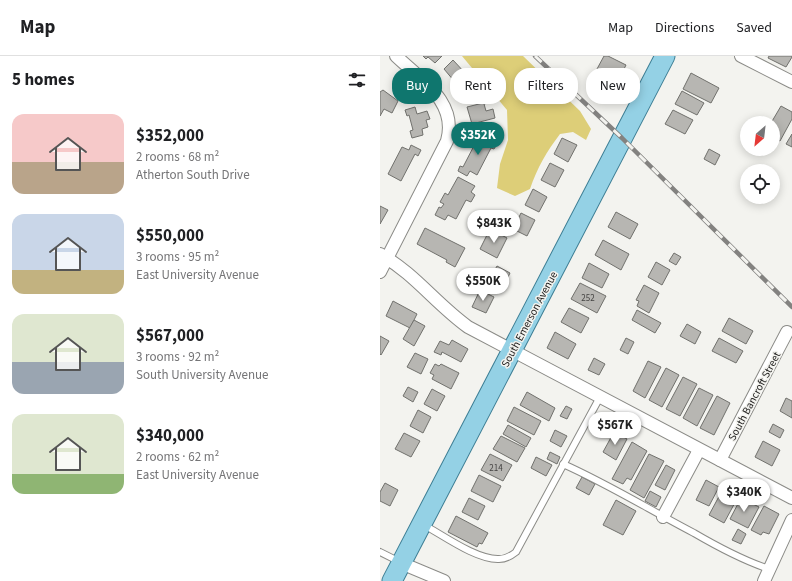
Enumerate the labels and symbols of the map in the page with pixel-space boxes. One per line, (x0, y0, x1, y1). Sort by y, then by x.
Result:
north arrow (740, 116, 780, 156)
pin: $352K (450, 122, 506, 156)
pin: $843K (466, 210, 522, 244)
pin: $550K (455, 268, 511, 302)
street label: South Emerson Avenue (498, 268, 561, 370)
house number: 252 (581, 292, 595, 305)
street label: South Bancroft Street (725, 349, 784, 443)
pin: $567K (587, 412, 643, 446)
house number: 214 (489, 462, 503, 475)
pin: $340K (716, 479, 772, 513)

